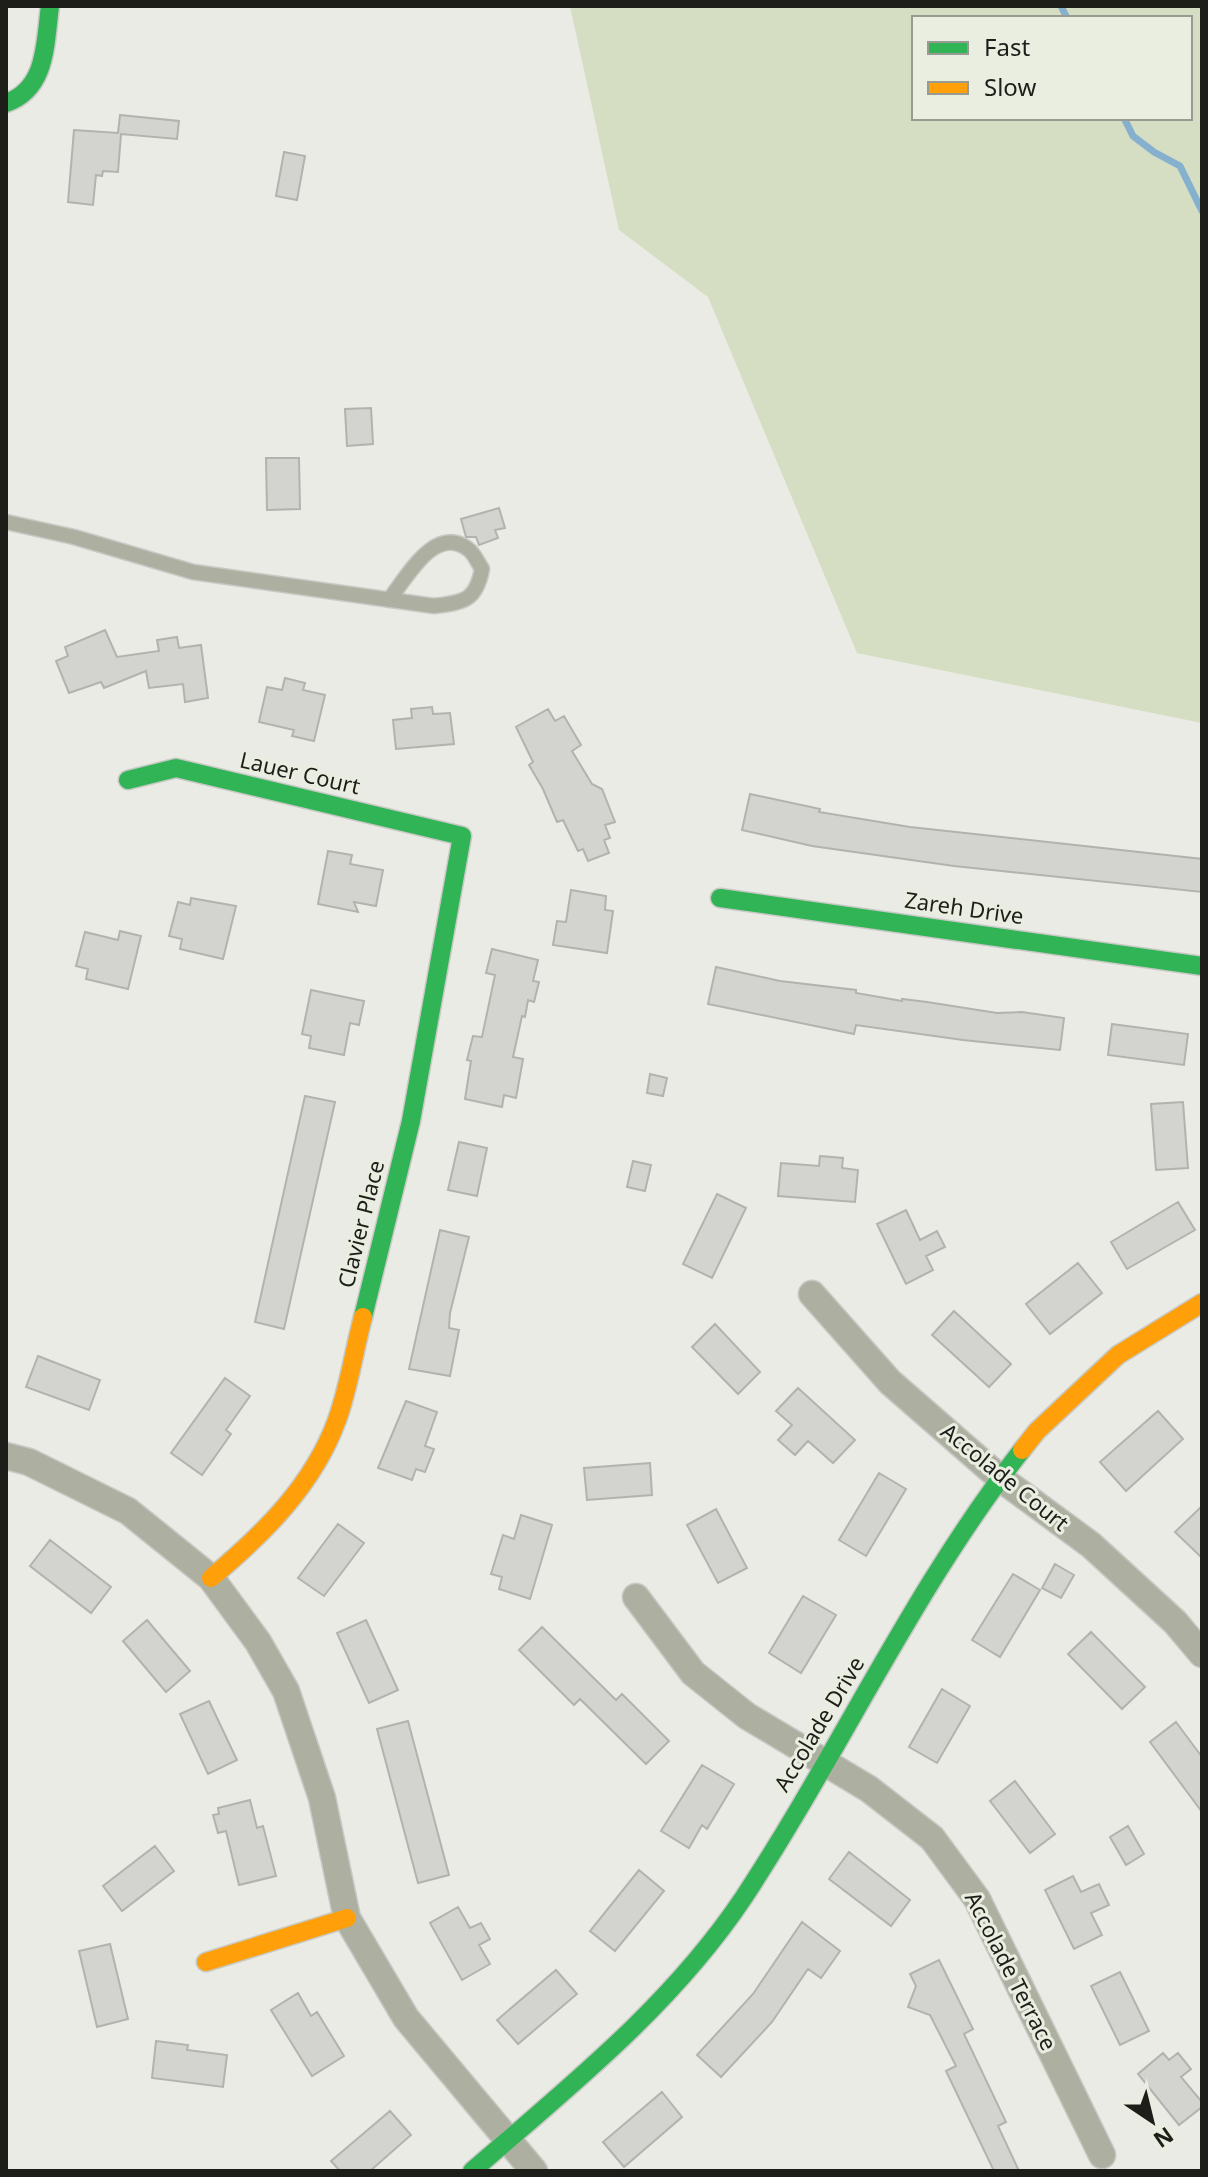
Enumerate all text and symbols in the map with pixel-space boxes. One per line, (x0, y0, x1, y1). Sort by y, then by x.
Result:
legend (912, 16, 1192, 120)
text: Fast (984, 30, 1030, 63)
text: Slow (984, 70, 1036, 103)
street label: Lauer Court (237, 744, 363, 800)
street label: Zareh Drive (903, 884, 1025, 930)
street label: Clavier Place (330, 1157, 390, 1291)
street label: Accolade Court (936, 1415, 1076, 1537)
street label: Accolade Drive (766, 1650, 870, 1797)
street label: Accolade Terrace (959, 1886, 1065, 2055)
north arrow (1112, 2081, 1192, 2161)
text: N (1148, 2121, 1180, 2156)

